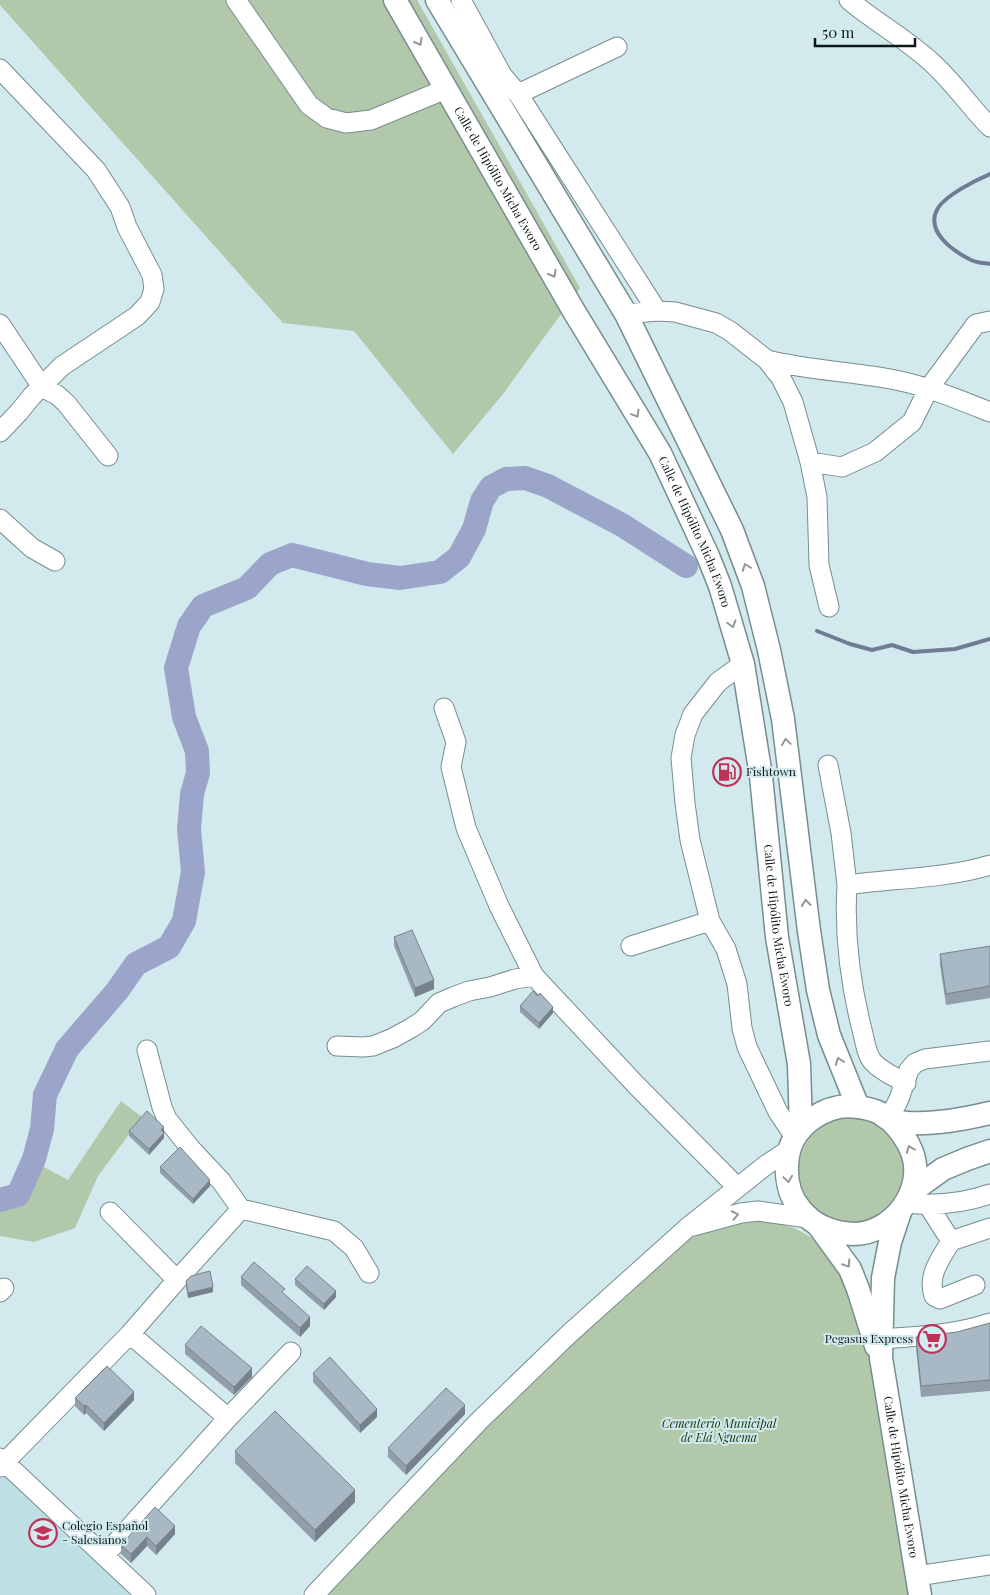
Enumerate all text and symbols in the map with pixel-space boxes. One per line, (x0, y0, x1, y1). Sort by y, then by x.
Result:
scale bar (815, 15, 915, 47)
text: 50 m (822, 22, 855, 42)
one-way arrow (413, 37, 423, 46)
street label: Calle de Hipólito Micha Eworo (451, 103, 546, 253)
one-way arrow (546, 269, 556, 278)
one-way arrow (629, 408, 639, 417)
street label: Calle de Hipólito Micha Eworo (656, 453, 735, 609)
one-way arrow (742, 563, 752, 571)
one-way arrow (727, 620, 737, 628)
one-way arrow (782, 737, 792, 746)
fuel station icon: Fishtown (712, 757, 742, 787)
place label: Fishtown (746, 763, 796, 779)
street label: Calle de Hipólito Micha Eworo (761, 843, 798, 1008)
one-way arrow (801, 899, 812, 907)
one-way arrow (835, 1058, 845, 1066)
one-way arrow (906, 1145, 916, 1154)
one-way arrow (782, 1175, 792, 1183)
one-way arrow (730, 1210, 739, 1221)
one-way arrow (840, 1259, 850, 1268)
supermarket icon: Pegasus Express (917, 1324, 947, 1354)
place label: Pegasus Express (825, 1330, 913, 1346)
street label: Calle de Hipólito Micha Eworo (880, 1395, 923, 1559)
park label: Cementerio Municipal de Elá Nguema (662, 1415, 777, 1445)
place label: Colegio Español - Salesianos (62, 1517, 149, 1547)
school or university icon: Colegio Español - Salesianos (28, 1518, 58, 1548)

